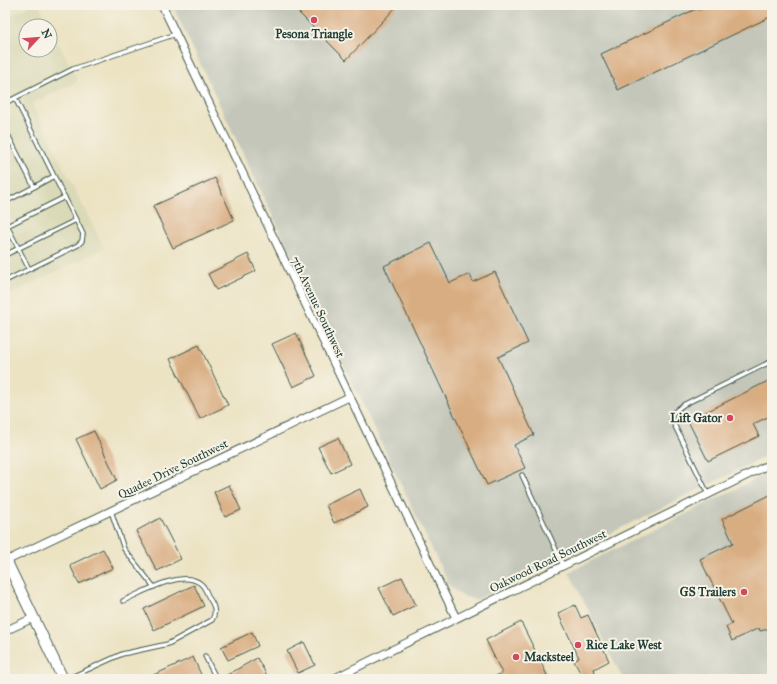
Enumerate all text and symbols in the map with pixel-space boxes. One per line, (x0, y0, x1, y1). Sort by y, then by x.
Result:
marker: Pesona Triangle (309, 15, 319, 25)
north arrow (18, 18, 58, 58)
text: N (39, 27, 55, 41)
place label: Pesona Triangle (275, 27, 353, 42)
street label: 7th Avenue Southwest (288, 254, 348, 361)
place label: Lift Gator (670, 411, 722, 425)
marker: Lift Gator (725, 413, 735, 423)
street label: Quadee Drive Southwest (116, 436, 231, 502)
street label: Oakwood Road Southwest (487, 526, 609, 595)
place label: GS Trailers (680, 585, 737, 599)
marker: GS Trailers (739, 587, 749, 597)
place label: Rice Lake West (586, 638, 663, 652)
marker: Rice Lake West (573, 640, 583, 650)
place label: Macksteel (524, 650, 575, 664)
marker: Macksteel (511, 652, 521, 662)

